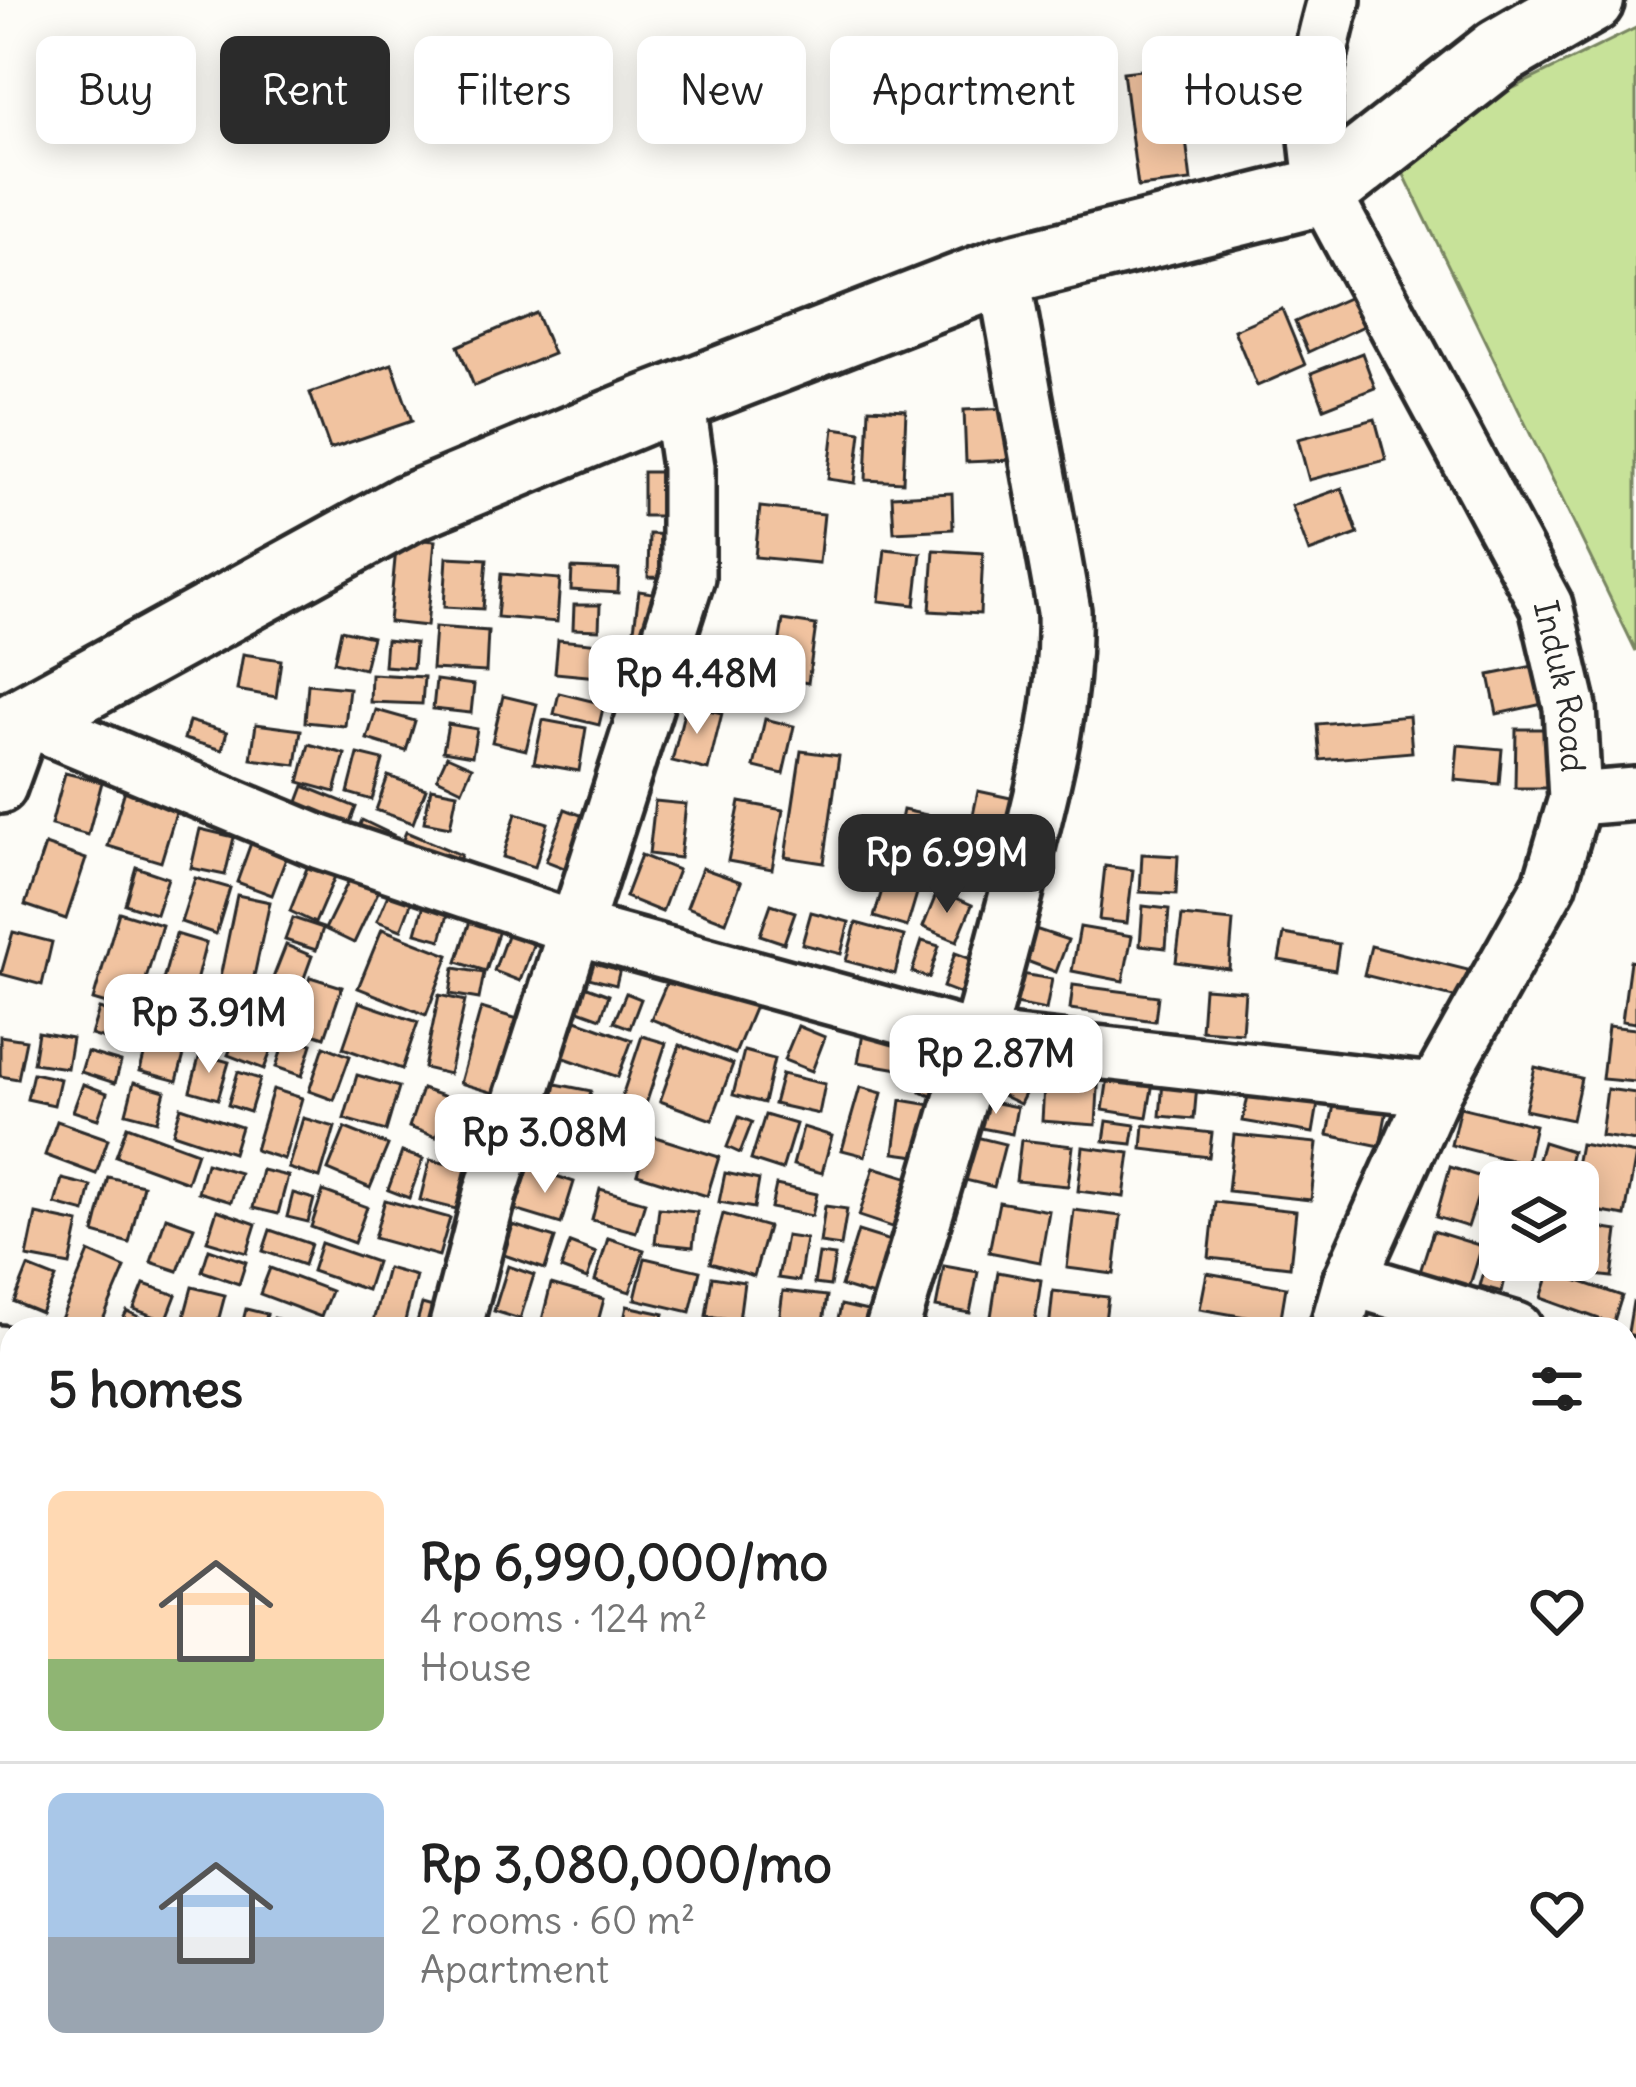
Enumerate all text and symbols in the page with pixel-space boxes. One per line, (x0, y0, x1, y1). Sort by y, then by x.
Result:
chip: Buy (36, 36, 196, 144)
chip: Rent (220, 36, 390, 144)
chip: Filters (414, 36, 613, 144)
chip: New (637, 36, 806, 144)
chip: Apartment (830, 36, 1118, 144)
chip: House (1142, 36, 1346, 144)
street label: Induk Road (1525, 596, 1595, 773)
pin: Rp 4.48M (573, 635, 821, 737)
text: Rp 4.48M (616, 649, 778, 698)
pin: Rp 6.99M (823, 814, 1071, 916)
text: Rp 6.99M (865, 828, 1029, 877)
pin: Rp 3.91M (85, 974, 333, 1076)
text: Rp 3.91M (131, 988, 287, 1037)
pin: Rp 2.87M (872, 1015, 1120, 1117)
text: Rp 2.87M (916, 1029, 1076, 1078)
pin: Rp 3.08M (421, 1094, 669, 1196)
text: Rp 3.08M (462, 1108, 628, 1157)
map controls (1479, 1161, 1599, 1281)
button: layers (1479, 1161, 1599, 1281)
icon: filters (1524, 1356, 1590, 1422)
text: 5 homes (48, 1357, 243, 1421)
text: Rp 6,990,000/mo (420, 1530, 828, 1594)
icon: home (144, 1539, 288, 1683)
icon: heart (1524, 1578, 1590, 1644)
text: 4 rooms · 124 m² (420, 1594, 707, 1643)
text: House (420, 1643, 531, 1692)
text: Rp 3,080,000/mo (420, 1832, 832, 1896)
icon: home (144, 1841, 288, 1985)
icon: heart (1524, 1880, 1590, 1946)
text: 2 rooms · 60 m² (420, 1896, 695, 1945)
text: Apartment (420, 1945, 609, 1994)

